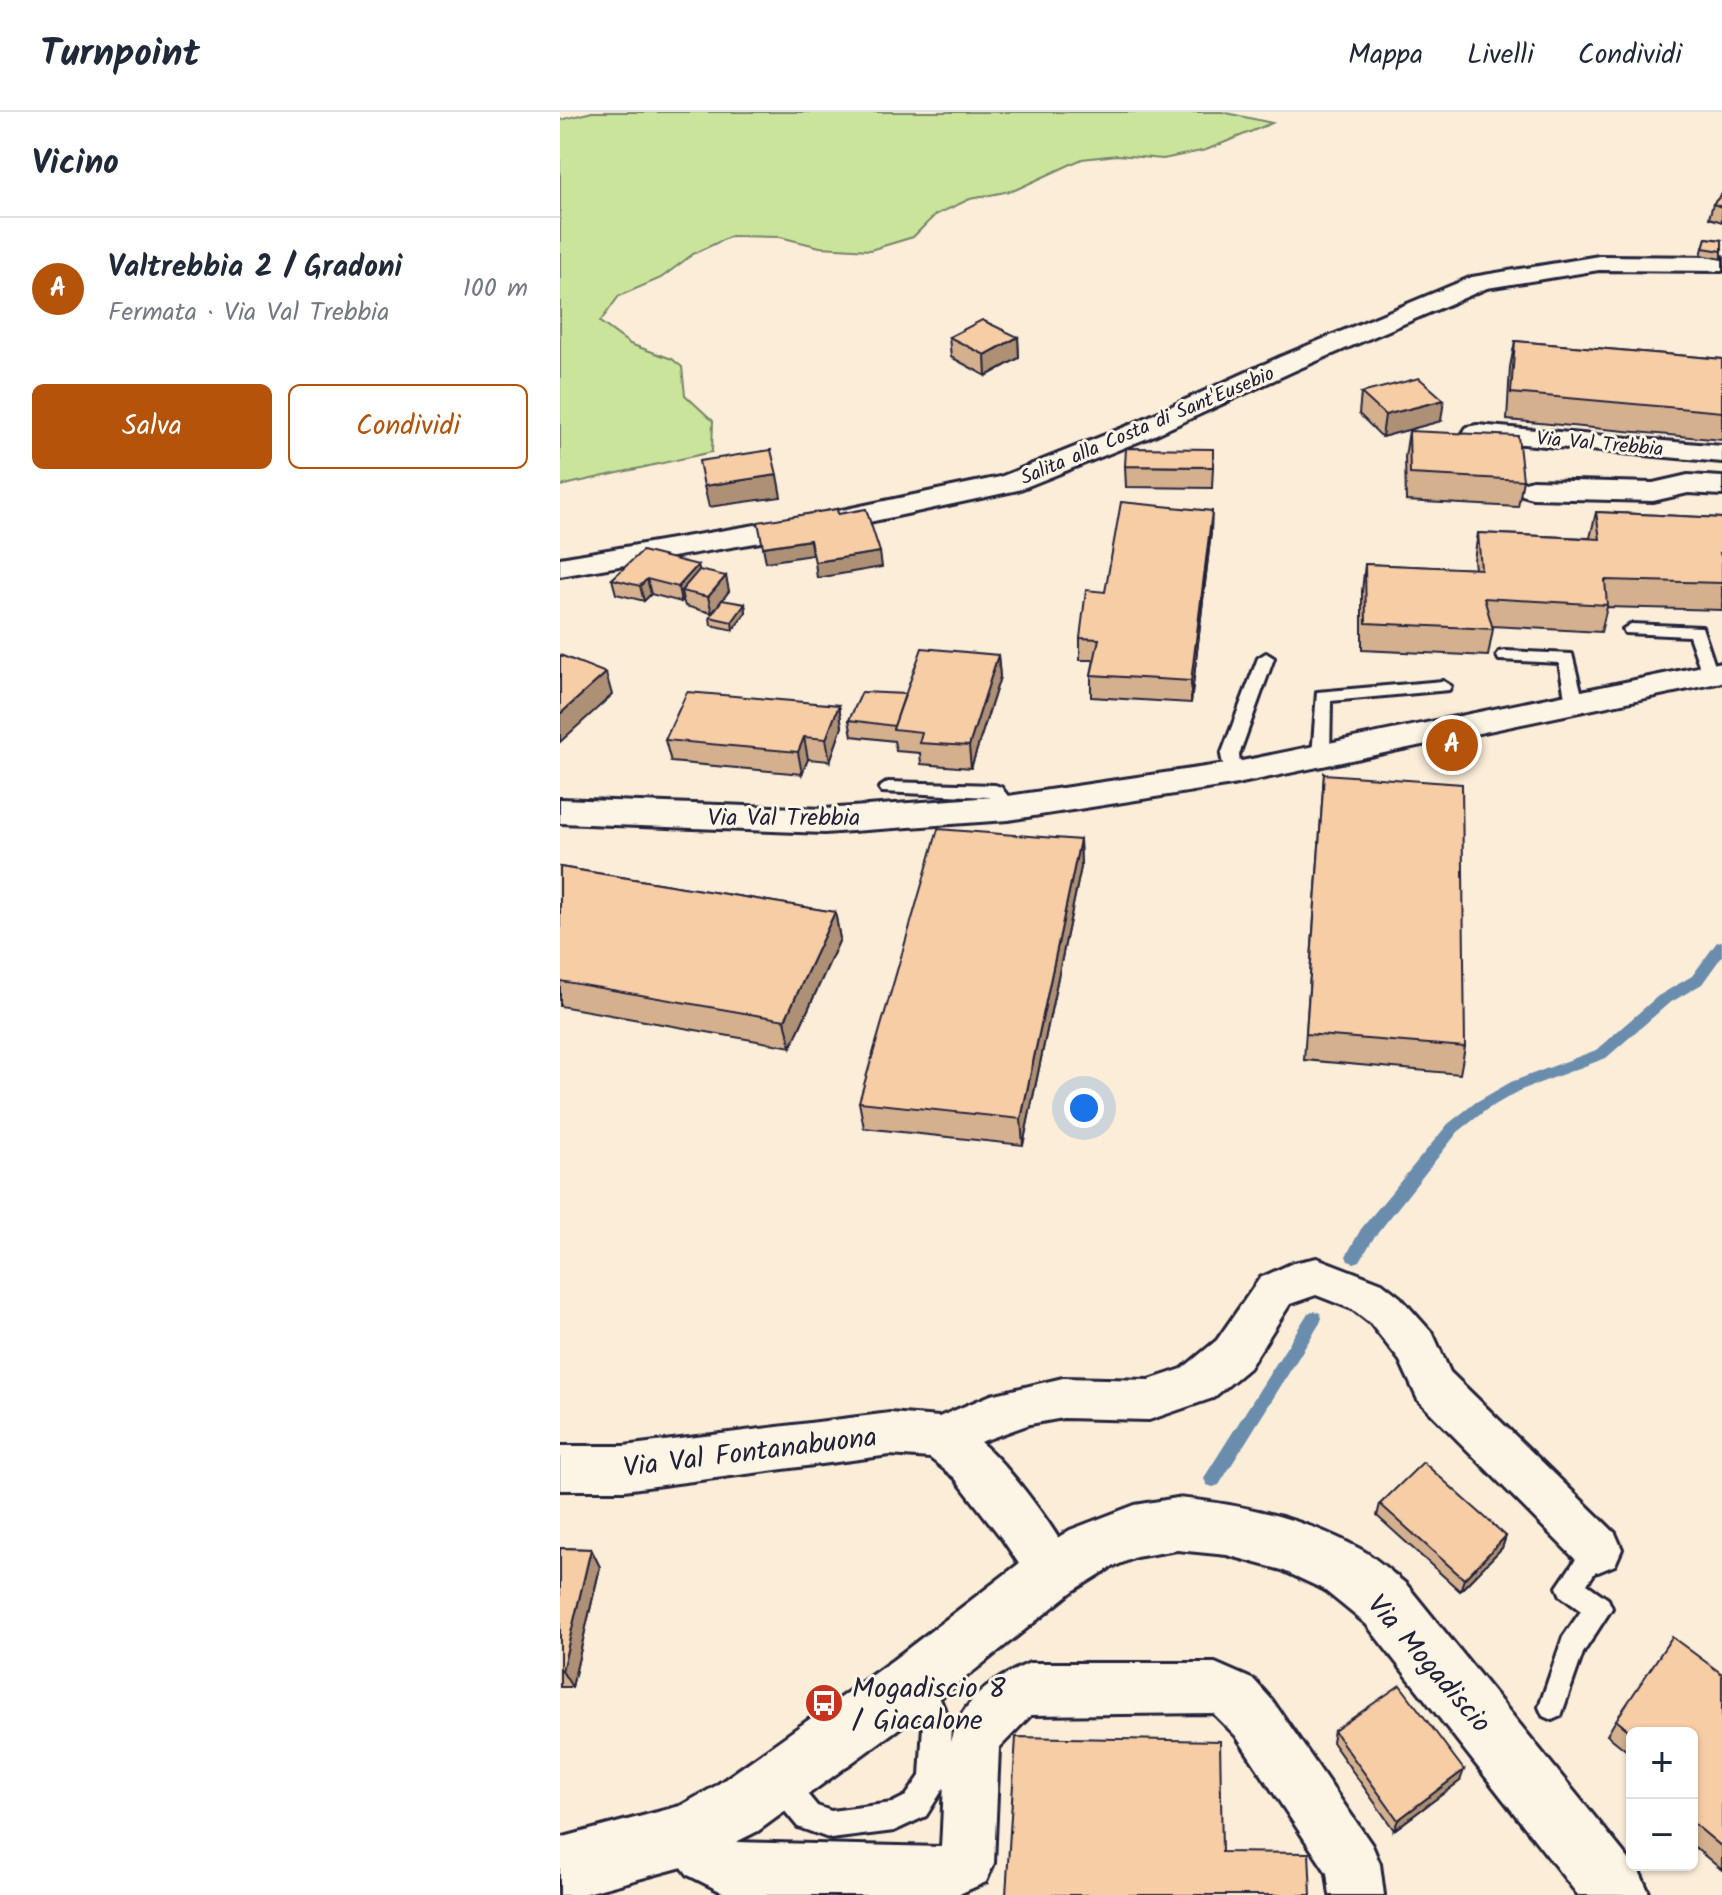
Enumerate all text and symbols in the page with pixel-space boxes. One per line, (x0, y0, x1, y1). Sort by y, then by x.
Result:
text: Turnpoint (40, 25, 200, 85)
text: Mappa (1348, 33, 1423, 78)
text: Livelli (1467, 33, 1534, 78)
text: Condividi (1578, 33, 1682, 78)
text: Vicino (32, 137, 119, 191)
text: Valtrebbia 2 / Gradoni (108, 244, 402, 292)
text: A (50, 268, 66, 310)
text: 100 m (463, 268, 528, 310)
text: Fermata · Via Val Trebbia (108, 292, 389, 334)
street label: Salita alla Costa di Sant'Eusebio (1016, 359, 1280, 495)
button: Salva (32, 384, 272, 469)
button: Condividi (288, 384, 528, 469)
street label: Via Val Trebbia (1535, 424, 1665, 466)
pin: A (1426, 715, 1478, 775)
street label: Via Val Trebbia (708, 799, 860, 838)
your location (1064, 1088, 1104, 1128)
street label: Via Val Fontanabuona (621, 1416, 880, 1491)
street label: Via Mogadiscio (1355, 1585, 1501, 1744)
place label: Mogadiscio 8 / Giacalone (852, 1667, 1006, 1744)
bus stop icon: Mogadiscio 8 / Giacalone (803, 1682, 845, 1724)
map controls (1626, 1727, 1698, 1871)
button: + (1626, 1727, 1698, 1799)
button: − (1626, 1799, 1698, 1871)

